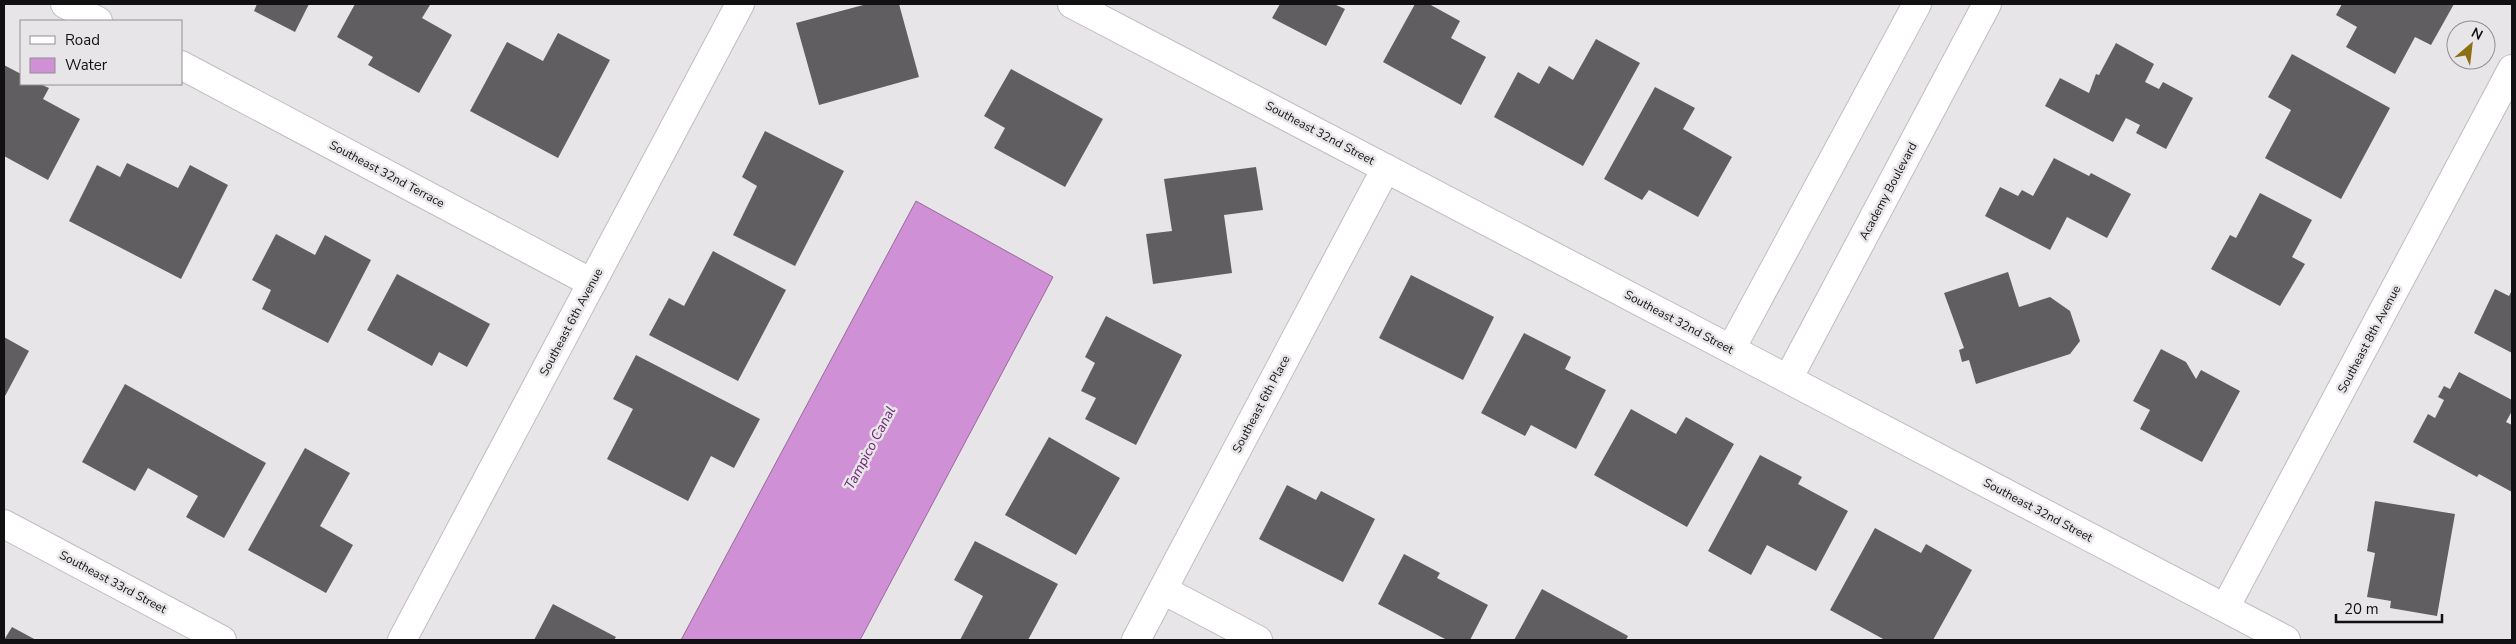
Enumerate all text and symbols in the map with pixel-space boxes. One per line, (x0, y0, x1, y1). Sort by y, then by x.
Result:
legend (20, 20, 182, 85)
north arrow (2446, 20, 2496, 70)
text: N (2468, 23, 2486, 45)
text: Road (65, 30, 100, 50)
text: Water (65, 55, 108, 75)
street label: Southeast 32nd Street (1263, 97, 1378, 169)
street label: Southeast 32nd Terrace (327, 137, 447, 211)
street label: Academy Boulevard (1856, 139, 1920, 243)
street label: Southeast 6th Avenue (536, 265, 606, 379)
street label: Southeast 8th Avenue (2334, 282, 2404, 396)
street label: Southeast 32nd Street (1622, 286, 1737, 358)
street label: Southeast 6th Place (1229, 352, 1293, 456)
water label: Tampico Canal (840, 403, 900, 493)
street label: Southeast 32nd Street (1981, 474, 2096, 546)
street label: Southeast 33rd Street (57, 547, 170, 617)
scale bar (2336, 592, 2442, 624)
text: 20 m (2344, 599, 2379, 619)

